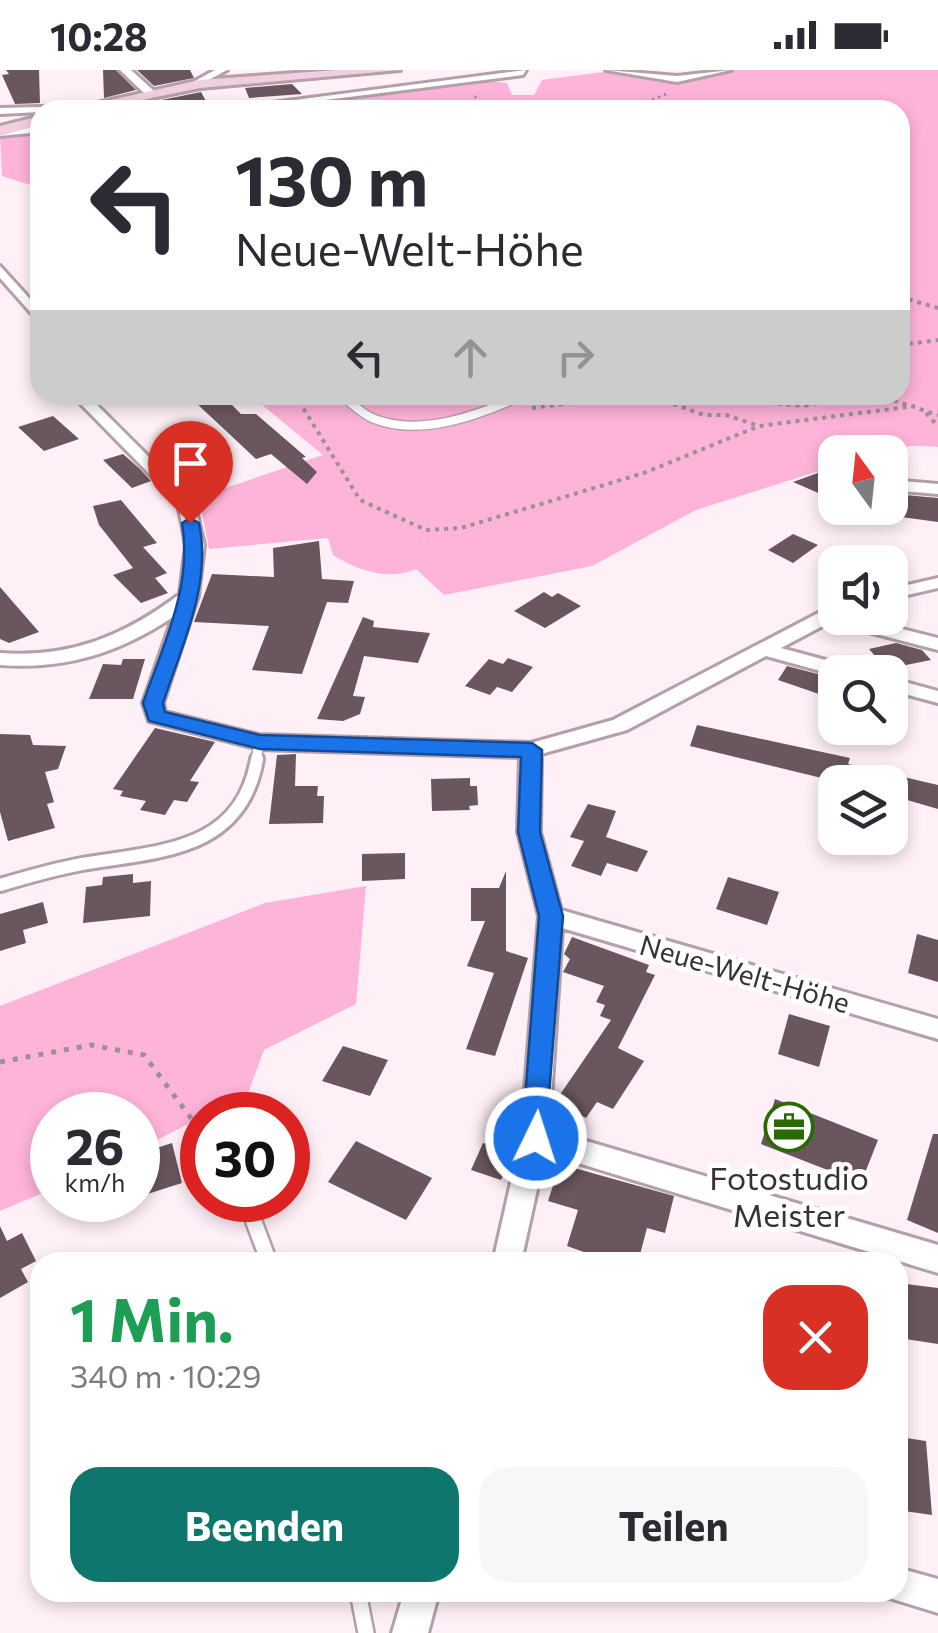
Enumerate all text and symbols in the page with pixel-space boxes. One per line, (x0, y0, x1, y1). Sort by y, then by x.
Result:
text: 10:28 (50, 12, 147, 59)
text: 130 m (235, 135, 428, 220)
icon: left (70, 140, 200, 270)
text: Neue-Welt-Höhe (235, 220, 584, 275)
icon: left (338, 330, 393, 385)
icon: ahead (443, 330, 498, 385)
icon: right (548, 330, 603, 385)
pin (148, 421, 233, 524)
north arrow (818, 435, 908, 525)
map controls (818, 435, 908, 855)
icon: arrive (163, 436, 218, 491)
button: sound (818, 545, 908, 635)
button: search (818, 655, 908, 745)
button: layers (818, 765, 908, 855)
street label: Neue-Welt-Höhe (636, 927, 854, 1019)
position arrow (484, 1086, 588, 1190)
speed limit sign: 30 (180, 1092, 310, 1222)
office icon: Fotostudio Meister (763, 1101, 815, 1153)
text: 26 (65, 1114, 124, 1175)
place label: Fotostudio Meister (709, 1157, 869, 1234)
text: km/h (65, 1167, 125, 1197)
text: 1 Min. (70, 1281, 234, 1354)
button: close (763, 1285, 868, 1390)
text: 340 m · 10:29 (70, 1355, 261, 1395)
button: Beenden (70, 1467, 459, 1582)
button: Teilen (479, 1467, 868, 1582)

